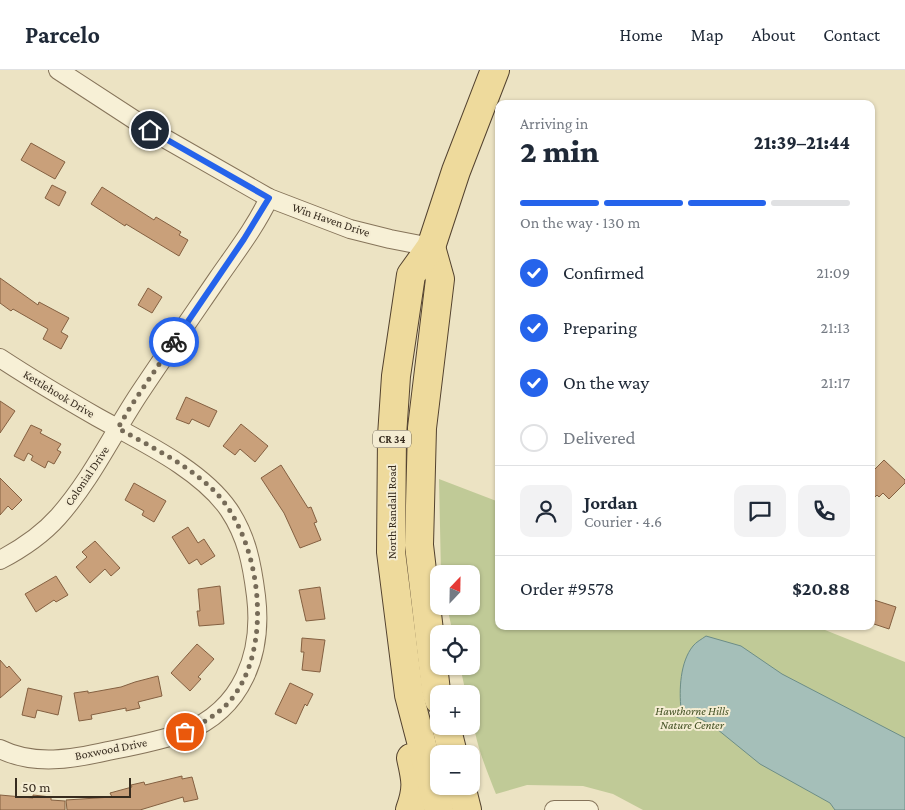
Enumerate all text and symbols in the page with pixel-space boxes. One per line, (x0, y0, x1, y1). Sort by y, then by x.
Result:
text: Parcelo (25, 21, 100, 48)
text: Home (620, 25, 663, 45)
text: Map (691, 25, 723, 45)
text: About (751, 25, 795, 45)
text: Contact (823, 25, 880, 45)
pin (129, 109, 171, 151)
text: Arriving in (520, 115, 588, 132)
icon: home (136, 116, 164, 144)
text: 21:39–21:44 (754, 132, 850, 153)
text: 2 min (520, 133, 599, 169)
street label: Win Haven Drive (290, 200, 372, 240)
text: On the way · 130 m (520, 214, 640, 231)
icon: check (520, 259, 548, 287)
text: Confirmed (563, 262, 644, 283)
text: 21:09 (816, 264, 850, 281)
icon: check (520, 314, 548, 342)
courier (149, 317, 199, 367)
text: Preparing (563, 317, 637, 338)
text: 21:13 (821, 319, 850, 336)
icon: bike (160, 328, 188, 356)
street label: Kettlehook Drive (21, 367, 97, 421)
icon: check (520, 369, 548, 397)
text: On the way (563, 372, 649, 393)
text: 21:17 (821, 374, 850, 391)
text: Delivered (563, 427, 636, 448)
road number: CR 34 (373, 430, 411, 448)
street label: Colonial Drive (62, 444, 112, 508)
street label: North Randall Road (385, 464, 399, 559)
button: person (520, 485, 572, 537)
button: chat (734, 485, 786, 537)
button: phone (798, 485, 850, 537)
text: Jordan (584, 492, 638, 513)
text: Courier · 4.6 (584, 513, 662, 530)
north arrow (430, 565, 480, 615)
map controls (430, 565, 480, 795)
text: Order #9578 (520, 578, 614, 599)
text: $20.88 (792, 578, 850, 599)
button: locate (430, 625, 480, 675)
button: + (430, 685, 480, 735)
park label: Hawthorne Hills Nature Center (655, 704, 729, 732)
pin (164, 711, 206, 753)
icon: bag (171, 718, 199, 746)
street label: Boxwood Drive (74, 735, 148, 763)
button: − (430, 745, 480, 795)
scale bar (15, 775, 131, 798)
text: 50 m (22, 779, 50, 795)

